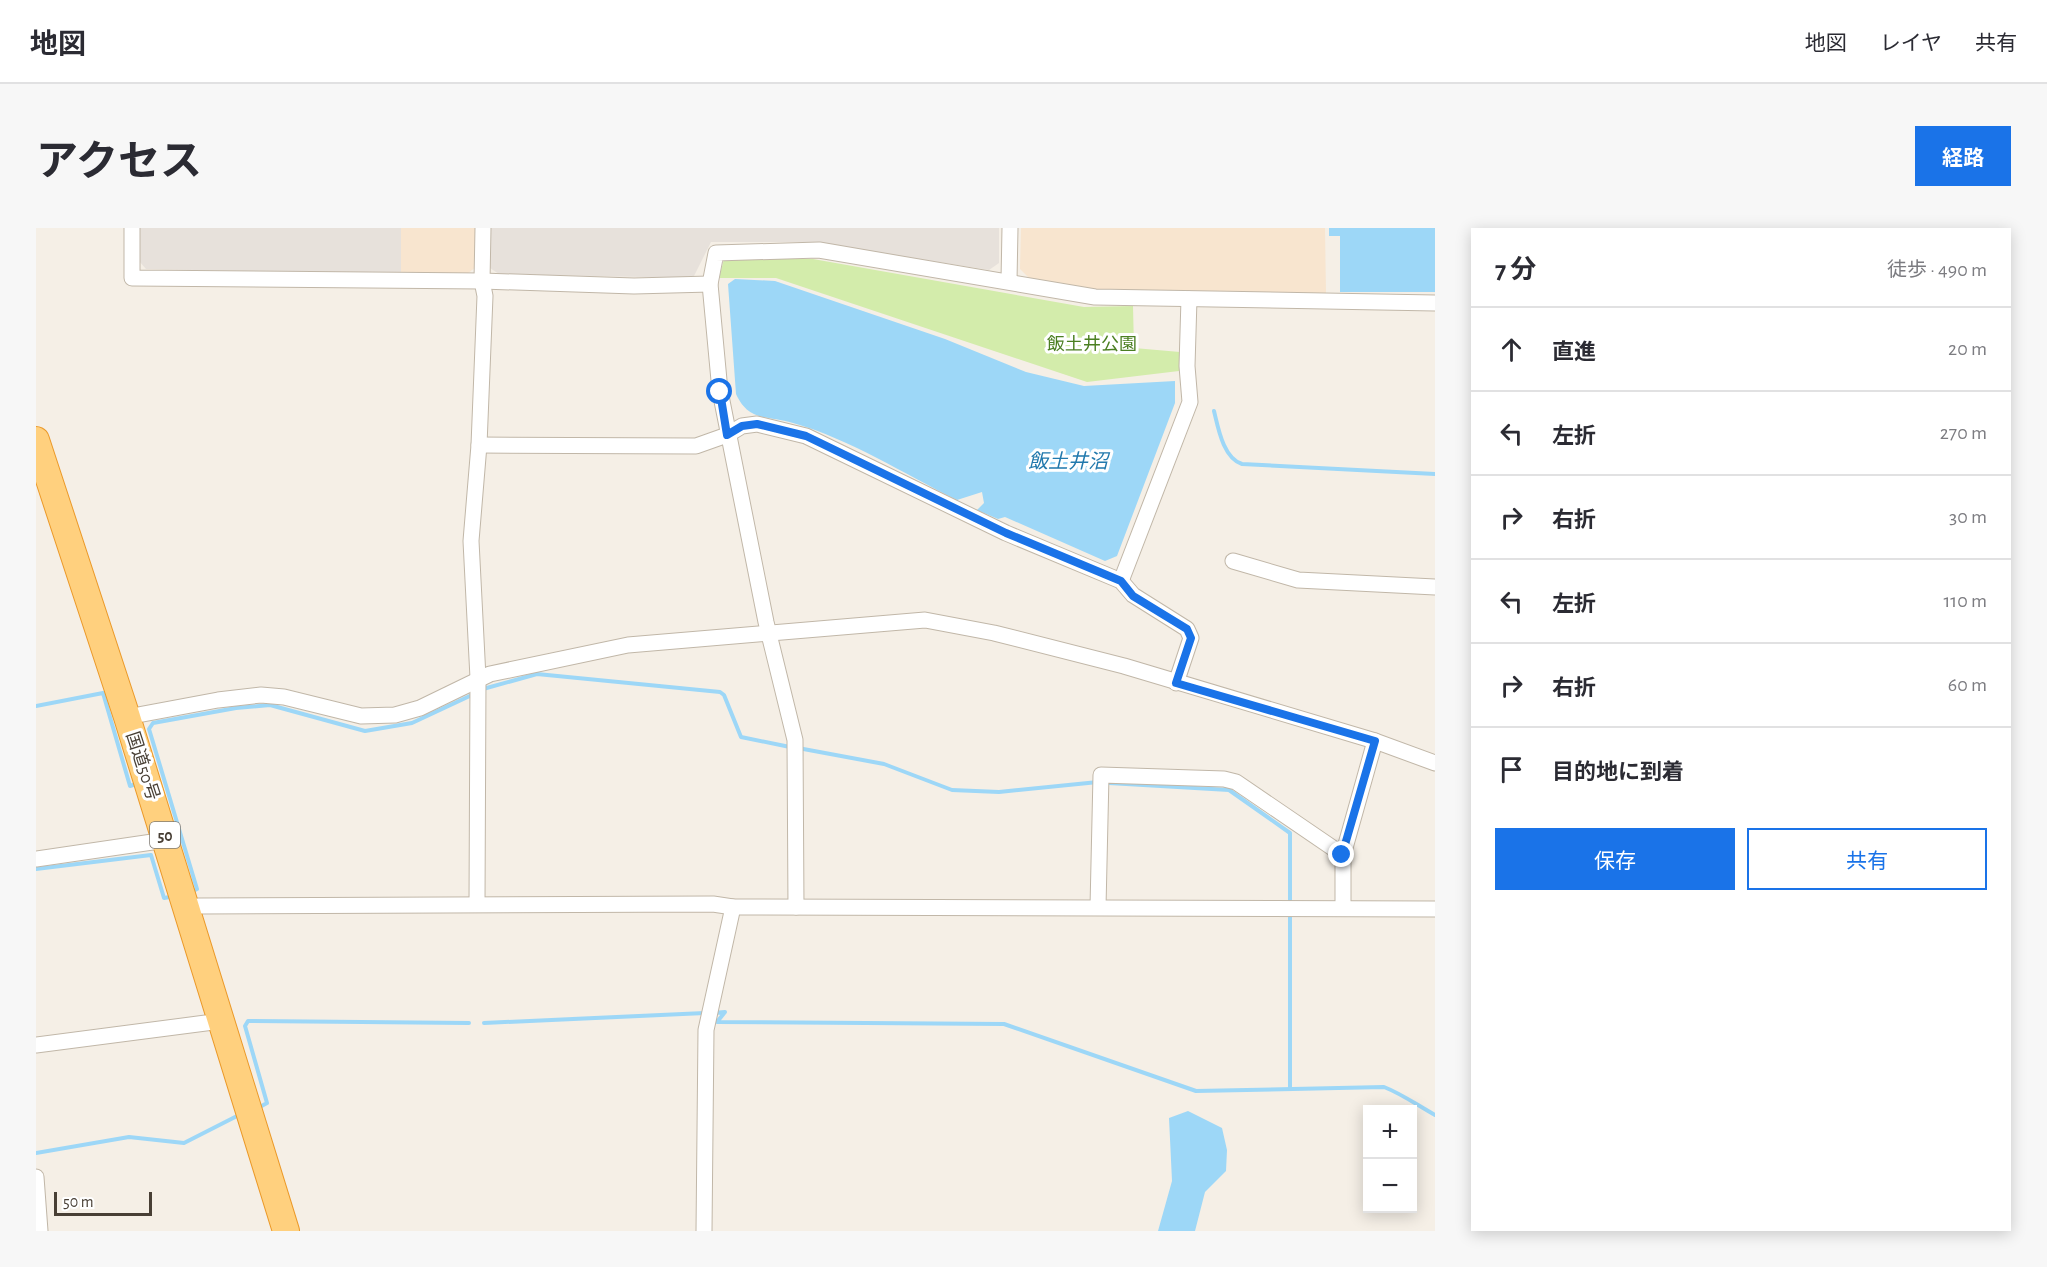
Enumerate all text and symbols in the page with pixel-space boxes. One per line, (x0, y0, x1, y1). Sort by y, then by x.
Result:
text: 地図 (30, 31, 86, 59)
text: 地図 (1805, 33, 1847, 54)
text: レイヤ (1880, 33, 1942, 54)
text: 共有 (1975, 33, 2017, 54)
button: 経路 (1915, 126, 2011, 186)
text: アクセス (36, 141, 202, 183)
text: 7 分 (1495, 257, 1536, 283)
text: 徒歩 · 490 m (1887, 260, 1987, 280)
icon: ahead (1495, 333, 1528, 366)
park label: 飯土井公園 (1047, 334, 1137, 354)
text: 20 m (1948, 339, 1987, 359)
text: 直進 (1552, 341, 1596, 363)
route start (706, 378, 732, 404)
icon: left (1495, 417, 1528, 450)
text: 270 m (1940, 423, 1987, 443)
text: 左折 (1552, 425, 1596, 447)
water label: 飯土井沼 (1028, 451, 1111, 472)
icon: right (1495, 501, 1528, 534)
text: 30 m (1949, 507, 1987, 527)
text: 右折 (1552, 509, 1596, 531)
icon: left (1495, 585, 1528, 618)
text: 110 m (1943, 591, 1987, 611)
text: 左折 (1552, 593, 1596, 615)
icon: right (1495, 669, 1528, 702)
text: 60 m (1948, 675, 1987, 695)
text: 右折 (1552, 677, 1596, 699)
street label: 国道50号 (123, 729, 163, 803)
icon: arrive (1495, 753, 1528, 786)
text: 目的地に到着 (1552, 761, 1684, 783)
road number: 50 (150, 822, 180, 848)
button: 保存 (1495, 828, 1735, 890)
button: 共有 (1747, 828, 1987, 890)
route end (1328, 841, 1354, 867)
map controls (1363, 1105, 1417, 1213)
button: + (1363, 1105, 1417, 1159)
button: − (1363, 1159, 1417, 1213)
scale bar (54, 1189, 152, 1216)
text: 50 m (63, 1194, 94, 1210)

